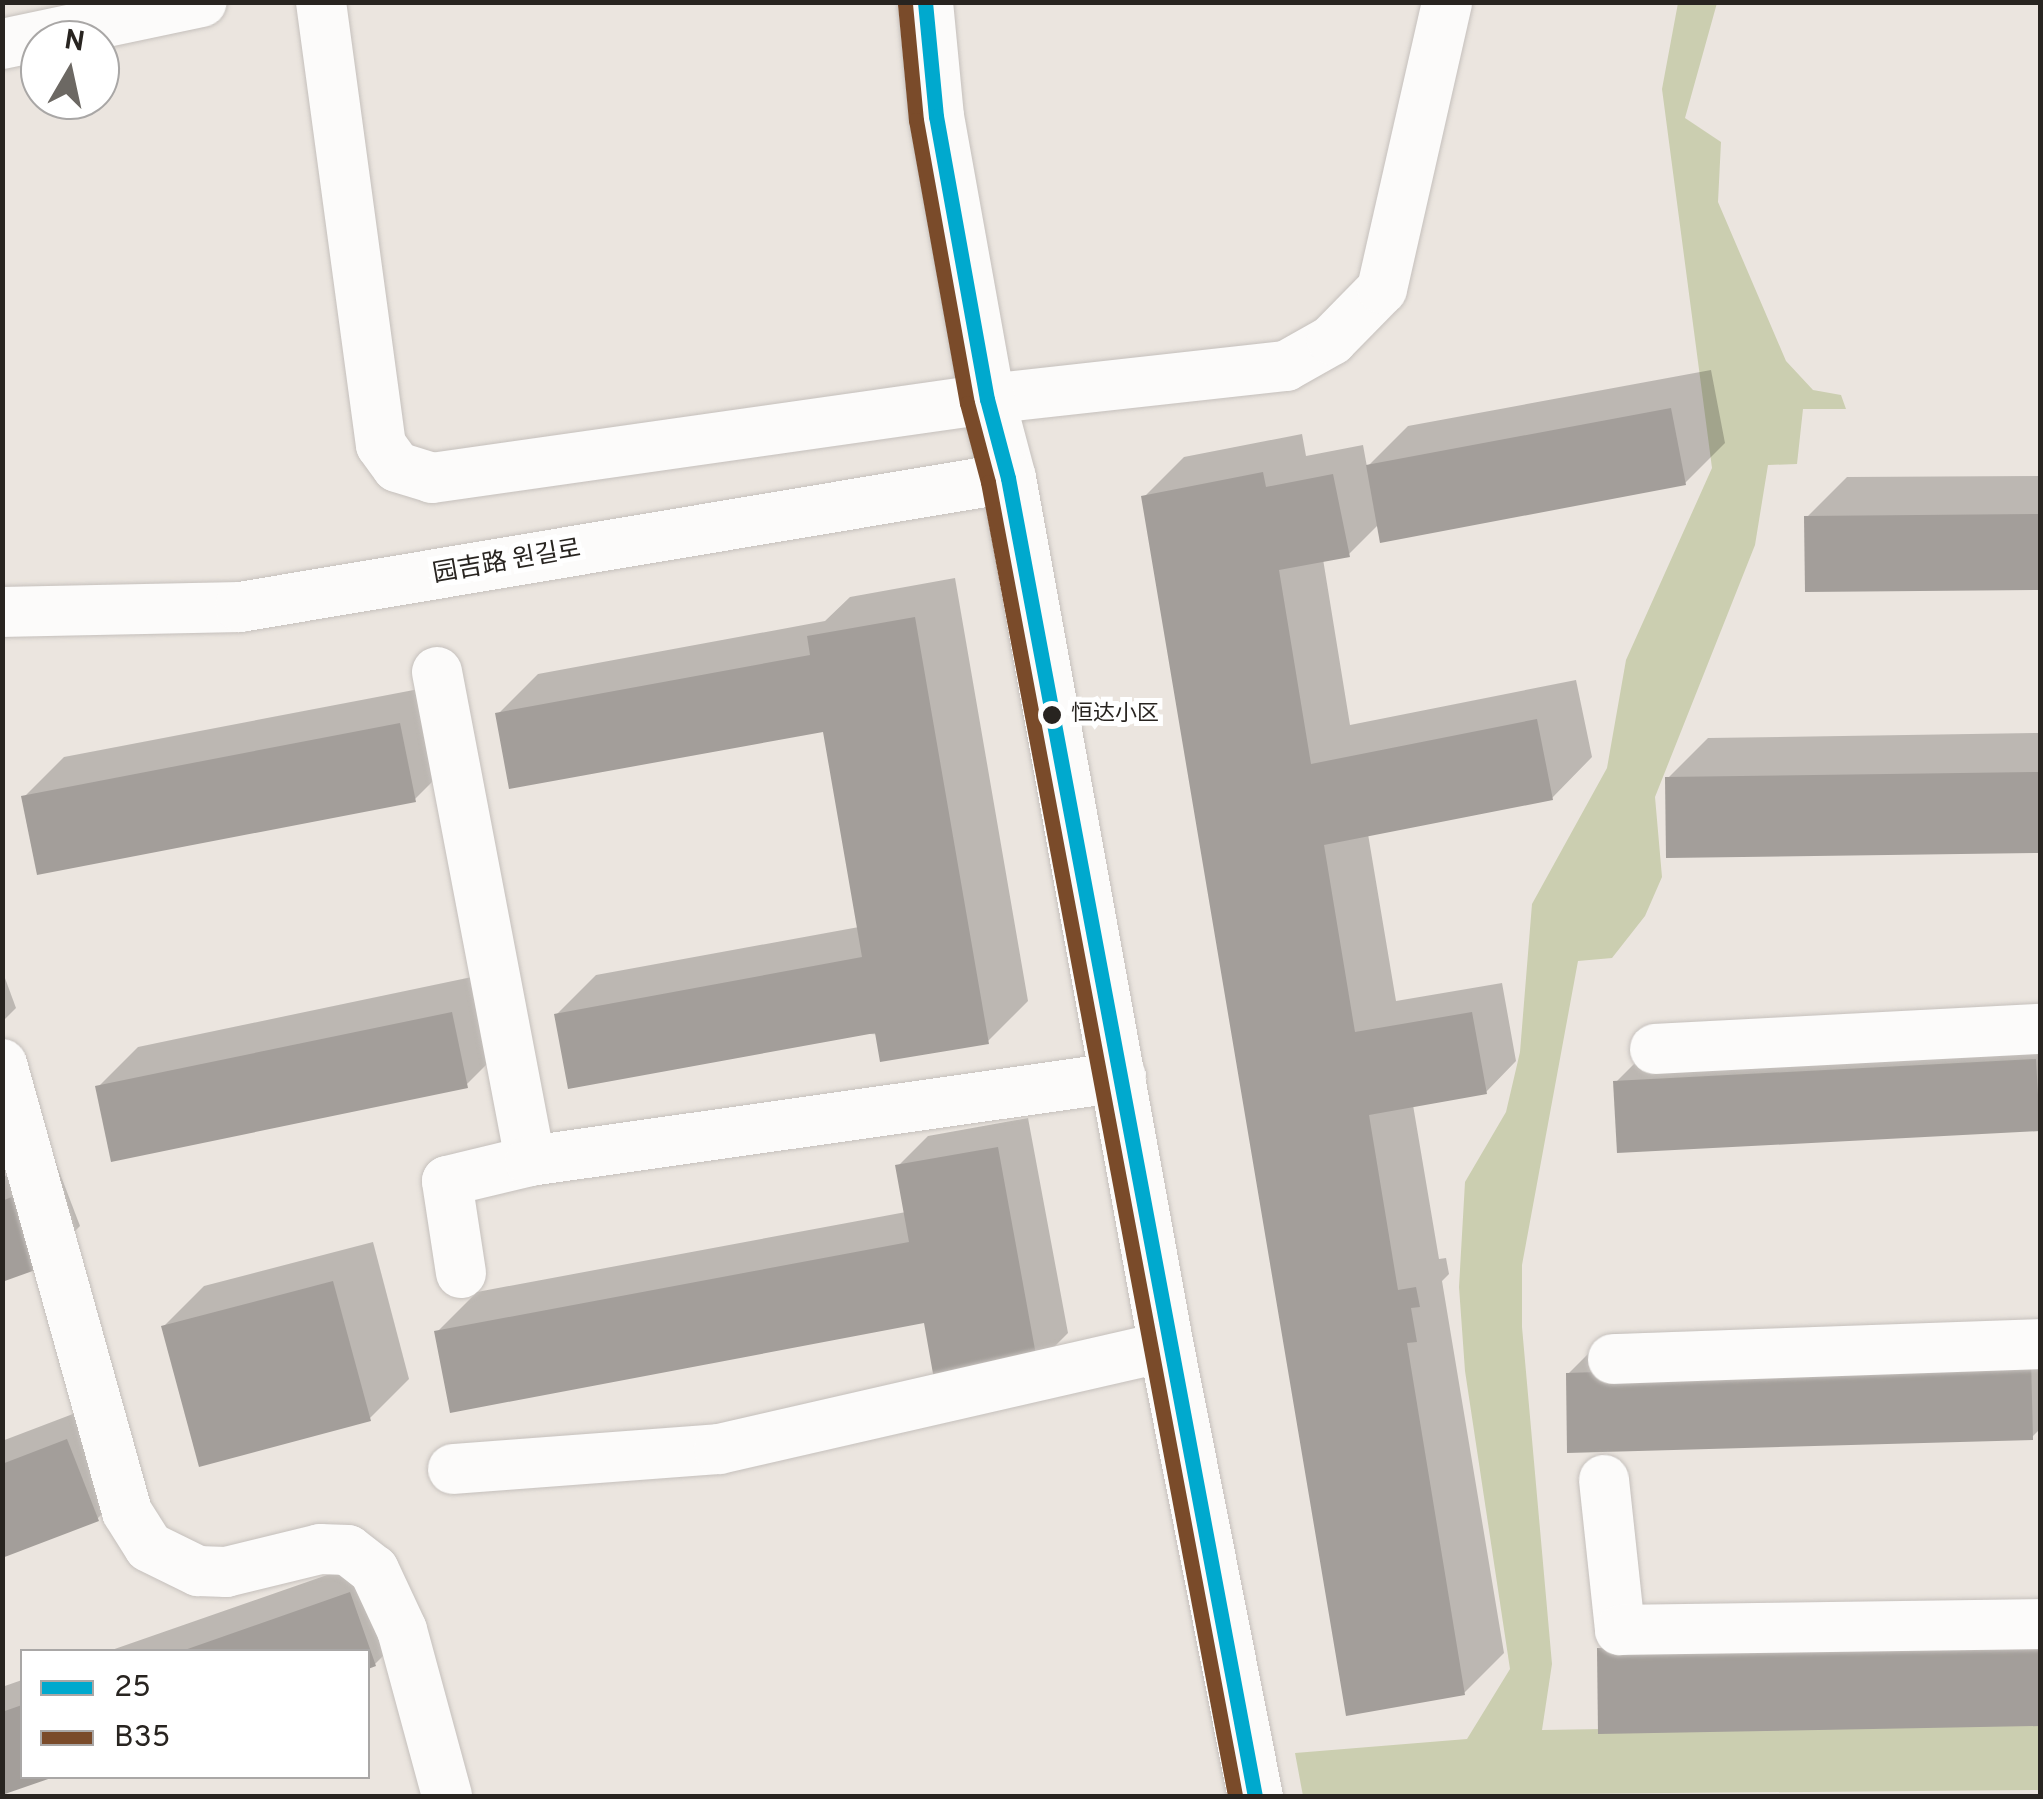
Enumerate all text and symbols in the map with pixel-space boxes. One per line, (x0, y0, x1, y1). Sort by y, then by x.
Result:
north arrow (20, 20, 120, 120)
text: N (62, 23, 87, 62)
street label: 园吉路 원길로 (431, 535, 583, 591)
place label: 恒达小区 (1071, 702, 1159, 728)
marker: 恒达小区 (1042, 705, 1062, 725)
legend (20, 1649, 370, 1779)
text: 25 (114, 1670, 151, 1707)
text: B35 (114, 1720, 170, 1757)

